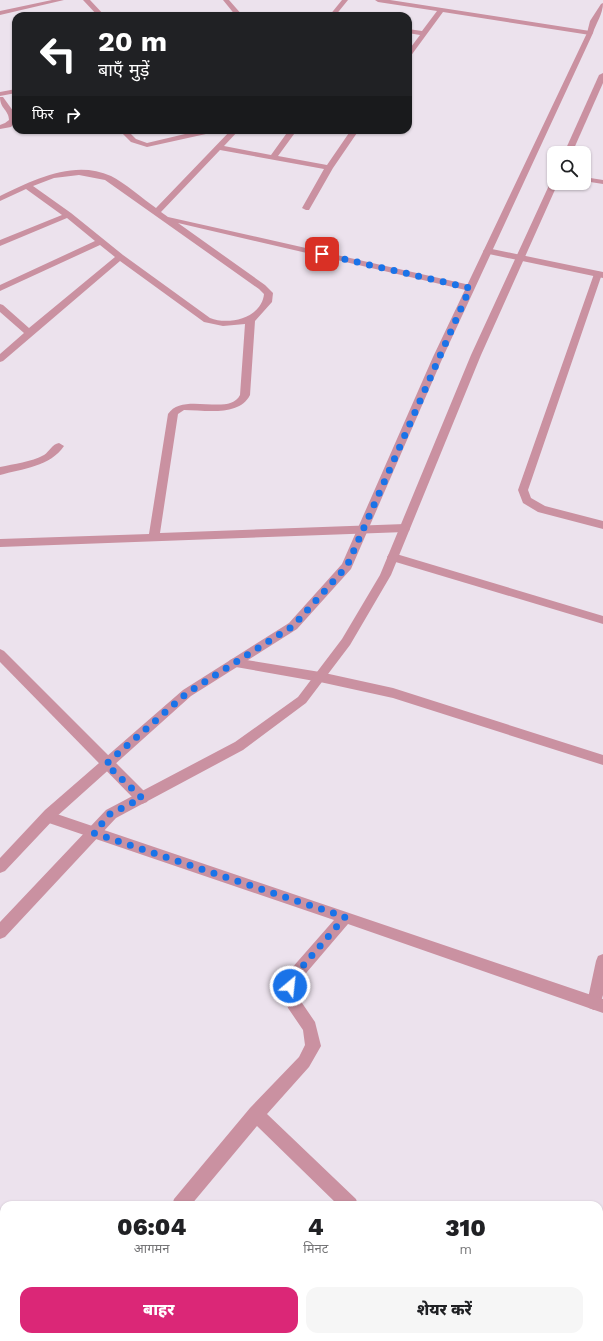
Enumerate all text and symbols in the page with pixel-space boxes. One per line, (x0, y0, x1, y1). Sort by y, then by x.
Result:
text: 20 m (98, 25, 167, 58)
icon: left (32, 28, 84, 80)
text: बाएँ मुड़ें (98, 59, 149, 80)
icon: right (62, 104, 84, 126)
text: फिर (32, 105, 54, 123)
map controls (547, 146, 591, 190)
button: search (547, 146, 591, 190)
pin (305, 237, 339, 271)
icon: arrive (311, 243, 333, 265)
position arrow (269, 965, 311, 1007)
text: 06:04 (117, 1213, 186, 1241)
text: 4 (308, 1213, 324, 1241)
text: 310 (445, 1214, 486, 1242)
text: आगमन (134, 1241, 169, 1256)
text: मिनट (303, 1241, 328, 1256)
text: m (459, 1242, 472, 1257)
button: बाहर (20, 1287, 298, 1333)
button: शेयर करें (306, 1287, 583, 1333)

